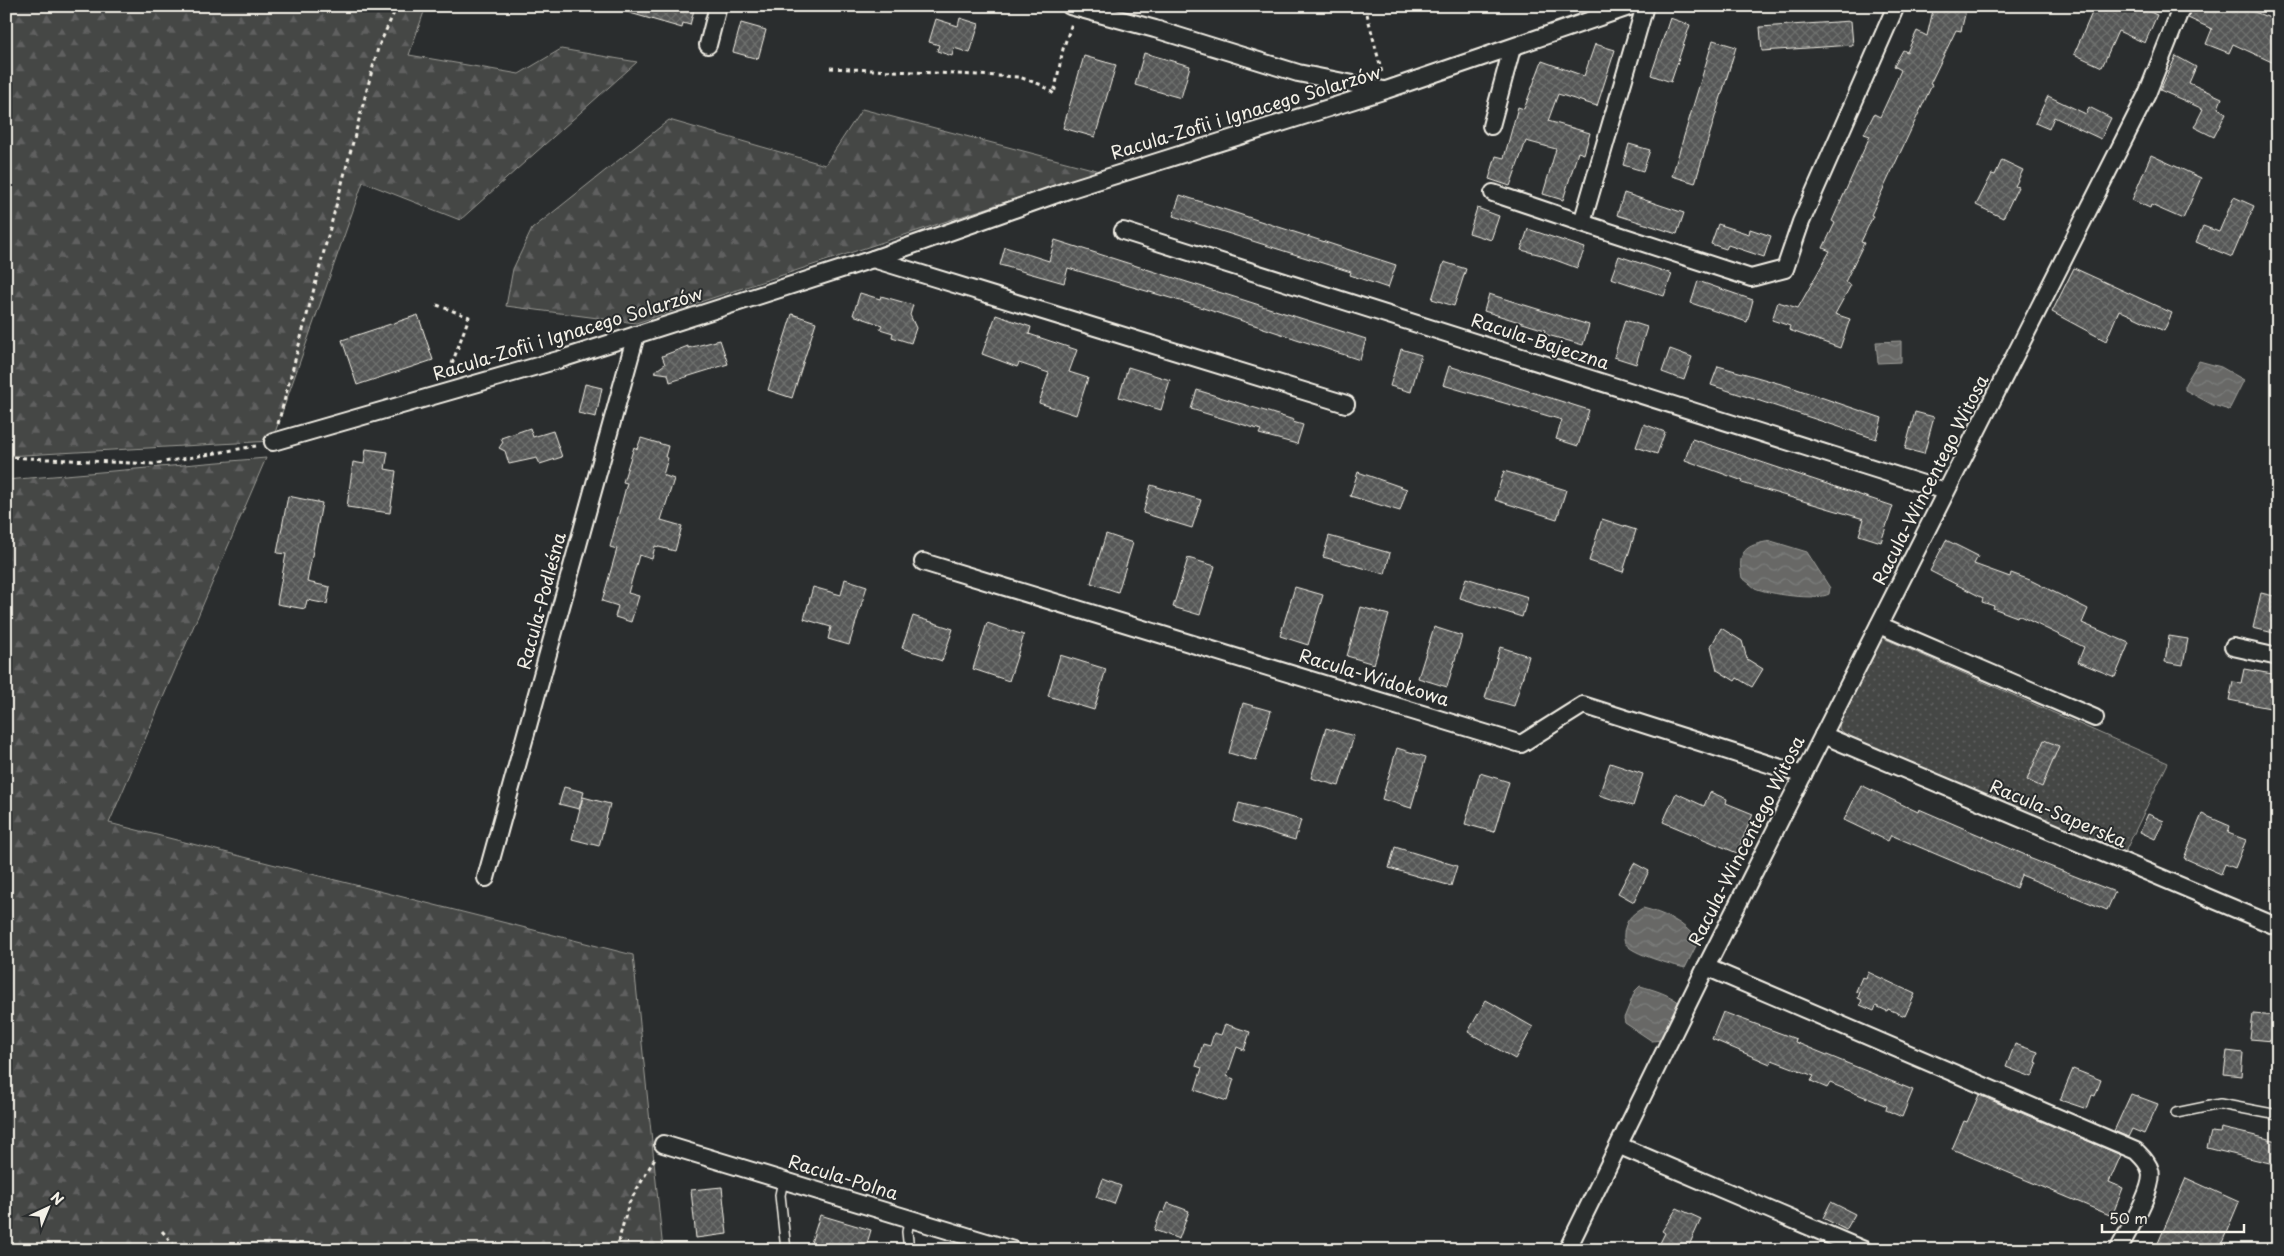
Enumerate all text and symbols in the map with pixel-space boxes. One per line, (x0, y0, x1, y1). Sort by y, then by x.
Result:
street label: Racula-Zofii i Ignacego Solarzów (1107, 57, 1384, 166)
street label: Racula-Zofii i Ignacego Solarzów (429, 278, 706, 387)
street label: Racula-Bajeczna (1468, 305, 1614, 376)
street label: Racula-Wincentego Witosa (1865, 369, 1995, 589)
street label: Racula-Podleśna (509, 528, 572, 672)
street label: Racula-Widokowa (1296, 641, 1454, 712)
street label: Racula-Wincentego Witosa (1681, 730, 1811, 950)
street label: Racula-Saperska (1986, 772, 2132, 854)
street label: Racula-Polna (785, 1147, 903, 1206)
north arrow (22, 1184, 72, 1234)
text: N (46, 1187, 69, 1210)
scale bar (2102, 1201, 2244, 1233)
text: 50 m (2109, 1206, 2148, 1229)

